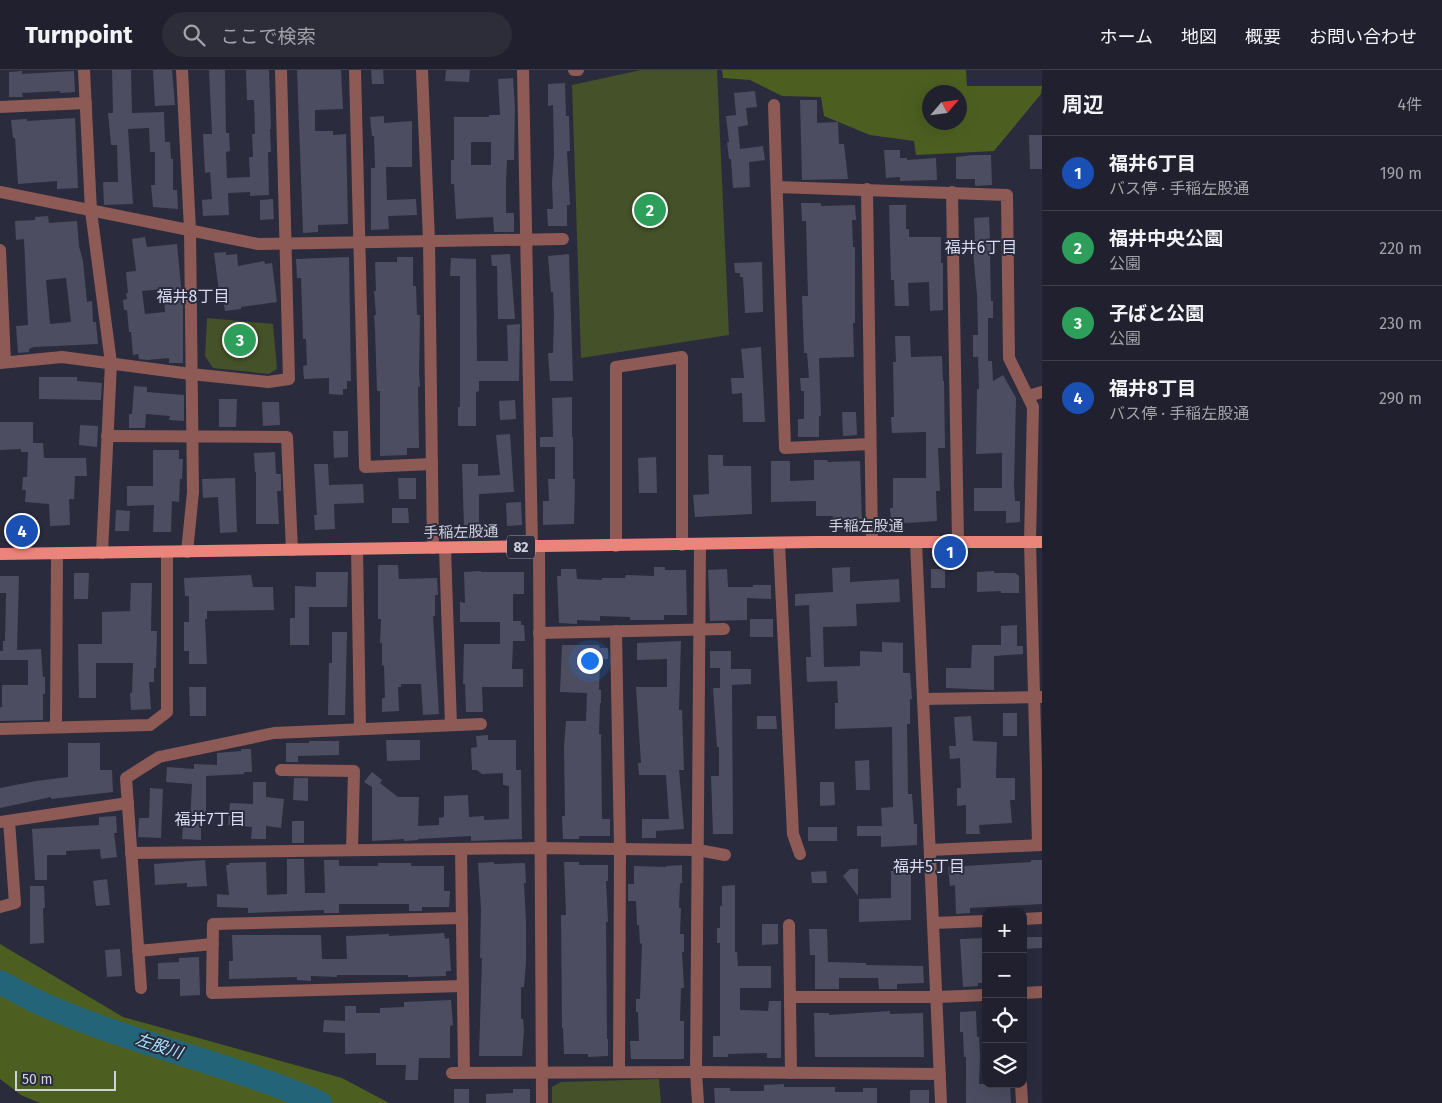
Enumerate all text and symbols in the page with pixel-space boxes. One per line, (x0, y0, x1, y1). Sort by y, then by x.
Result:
search box (162, 12, 512, 57)
text: Turnpoint (25, 21, 132, 49)
icon: search (180, 21, 208, 49)
text: ここで検索 (220, 25, 315, 48)
text: ホーム (1100, 26, 1153, 48)
text: 地図 (1181, 26, 1217, 48)
text: 概要 (1245, 26, 1281, 48)
text: お問い合わせ (1309, 26, 1417, 48)
north arrow (922, 85, 967, 130)
text: 周辺 (1062, 92, 1104, 118)
text: 4件 (1397, 95, 1422, 114)
text: 福井6丁目 (1109, 152, 1196, 175)
text: 1 (1074, 164, 1082, 183)
text: 190 m (1380, 164, 1422, 183)
text: バス停 · 手稲左股通 (1109, 179, 1249, 198)
pin: 2 (634, 191, 666, 229)
text: 福井中央公園 (1109, 227, 1223, 250)
district label: 福井6丁目 (945, 238, 1017, 257)
text: 2 (1074, 239, 1082, 258)
text: 220 m (1379, 239, 1422, 258)
text: 公園 (1109, 254, 1141, 273)
district label: 福井8丁目 (157, 287, 229, 306)
text: 子ばと公園 (1109, 302, 1204, 325)
text: 3 (1074, 314, 1082, 333)
text: 230 m (1379, 314, 1422, 333)
pin: 3 (224, 321, 256, 359)
text: 公園 (1109, 329, 1141, 348)
text: 福井8丁目 (1109, 377, 1196, 400)
text: 4 (1073, 389, 1083, 408)
text: 290 m (1379, 389, 1422, 408)
text: バス停 · 手稲左股通 (1109, 404, 1249, 423)
pin: 4 (6, 512, 38, 550)
street label: 手稲左股通 (828, 517, 904, 535)
street label: 手稲左股通 (423, 522, 499, 542)
pin: 1 (934, 533, 966, 571)
road number: 82 (507, 536, 535, 558)
your location (577, 648, 603, 674)
district label: 福井7丁目 (174, 810, 246, 829)
district label: 福井5丁目 (893, 857, 965, 876)
map controls (982, 908, 1027, 1088)
button: + (982, 908, 1027, 953)
button: − (982, 953, 1027, 998)
button: locate (982, 998, 1027, 1043)
water label: 左股川 (133, 1030, 187, 1063)
button: layers (982, 1043, 1027, 1088)
scale bar (15, 1068, 116, 1091)
text: 50 m (22, 1071, 53, 1088)

